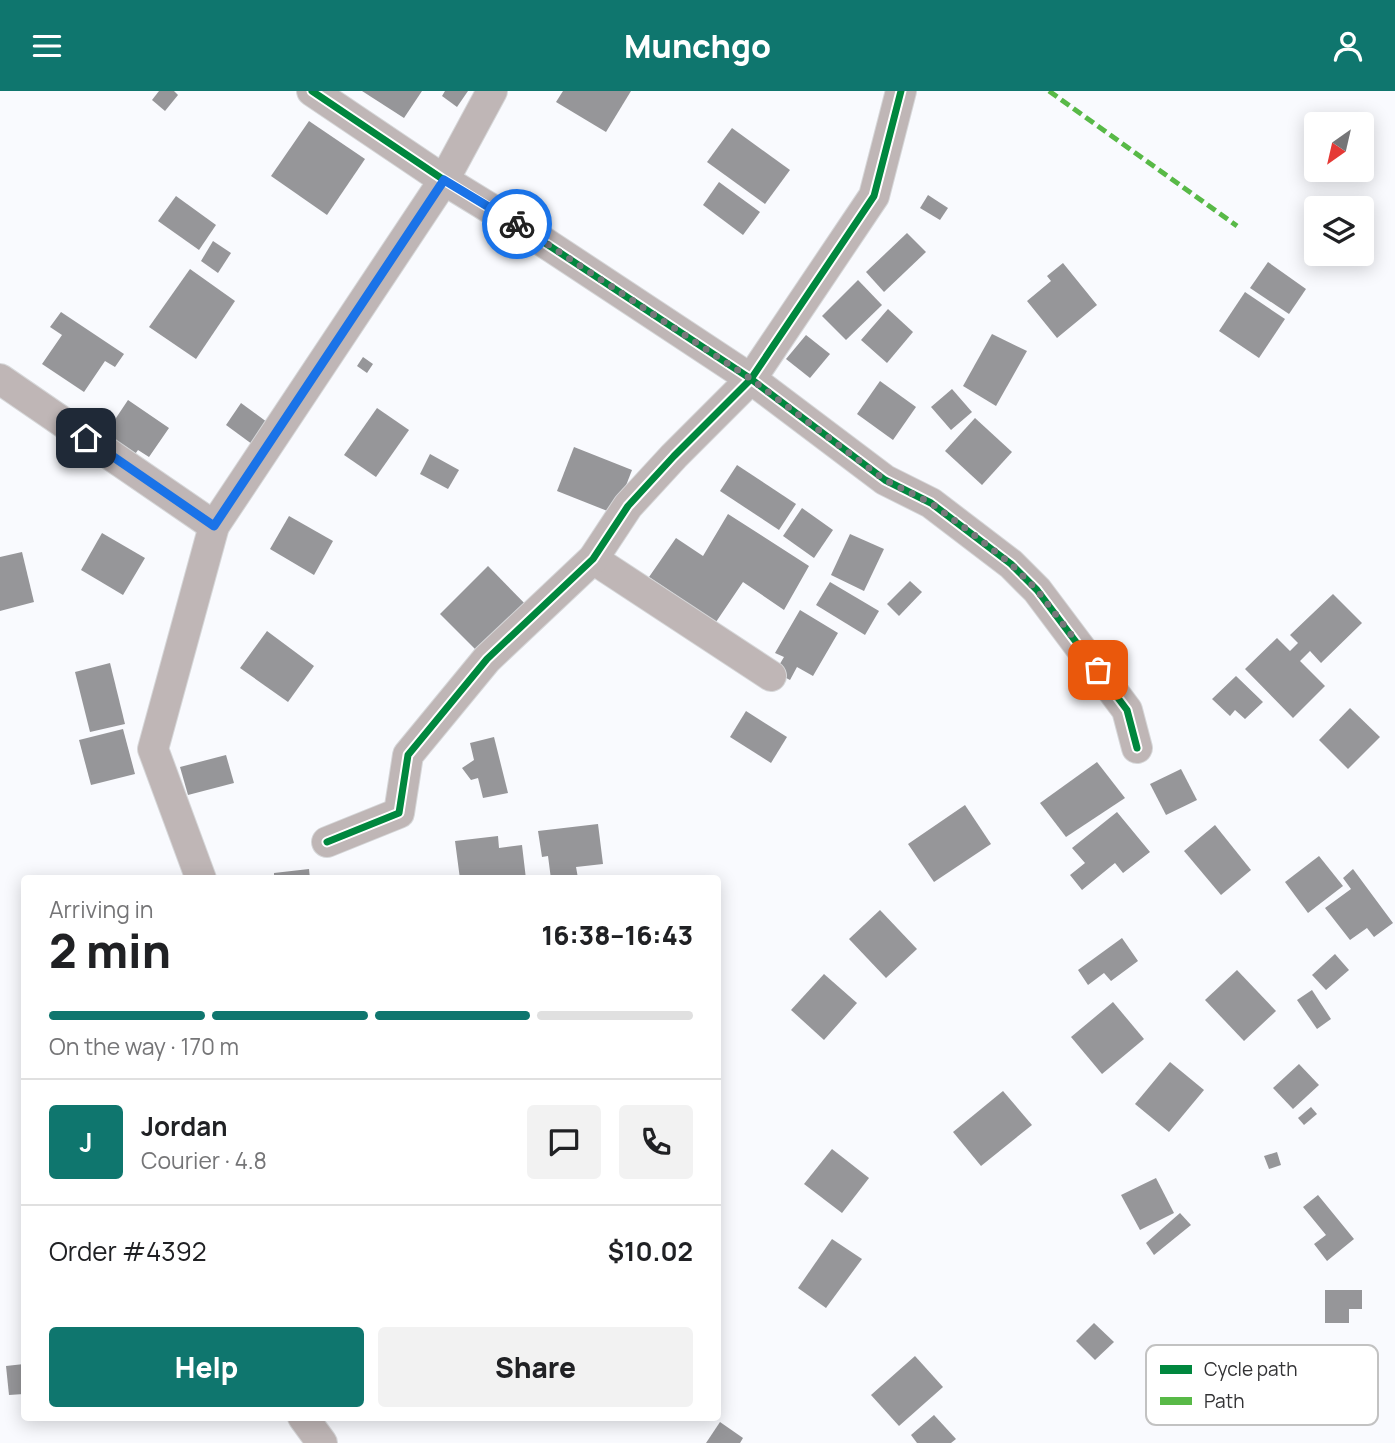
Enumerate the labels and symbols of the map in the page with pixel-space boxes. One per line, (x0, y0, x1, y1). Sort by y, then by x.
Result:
north arrow (1304, 112, 1374, 182)
courier (482, 189, 552, 259)
pin (56, 408, 116, 468)
pin (1068, 640, 1128, 700)
legend (1146, 1345, 1378, 1425)
text: Cycle path (1204, 1356, 1298, 1382)
text: Path (1204, 1388, 1244, 1414)

